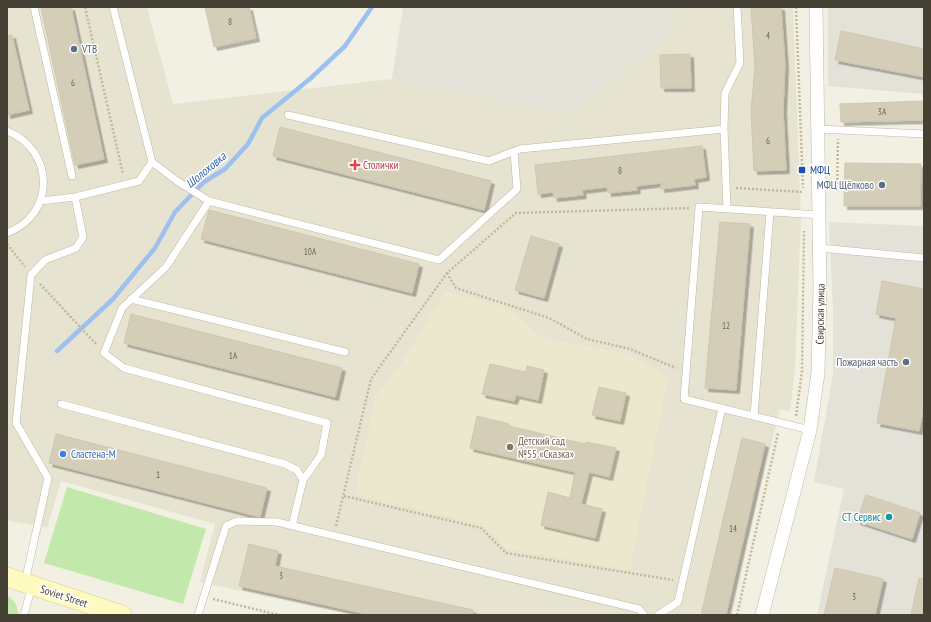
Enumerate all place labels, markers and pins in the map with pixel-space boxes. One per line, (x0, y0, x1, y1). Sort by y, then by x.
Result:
place label: VTB (81, 42, 97, 56)
marker: VTB (69, 44, 79, 54)
place label: Столички (363, 158, 399, 172)
marker: Столички (350, 160, 360, 170)
place label: МФЦ (810, 163, 830, 177)
marker: МФЦ (797, 165, 807, 175)
place label: МФЦ Щёлково (817, 178, 874, 192)
marker: МФЦ Щёлково (877, 180, 887, 190)
place label: Пожарная часть (836, 355, 898, 369)
marker: Пожарная часть (901, 357, 911, 367)
place label: Детский сад №55 «Сказка» (518, 434, 574, 461)
marker: Детский сад №55 «Сказка» (505, 442, 515, 452)
place label: Сластена-М (71, 447, 116, 461)
marker: Сластена-М (58, 449, 68, 459)
place label: СТ Сервис (842, 510, 881, 524)
marker: СТ Сервис (884, 512, 894, 522)

